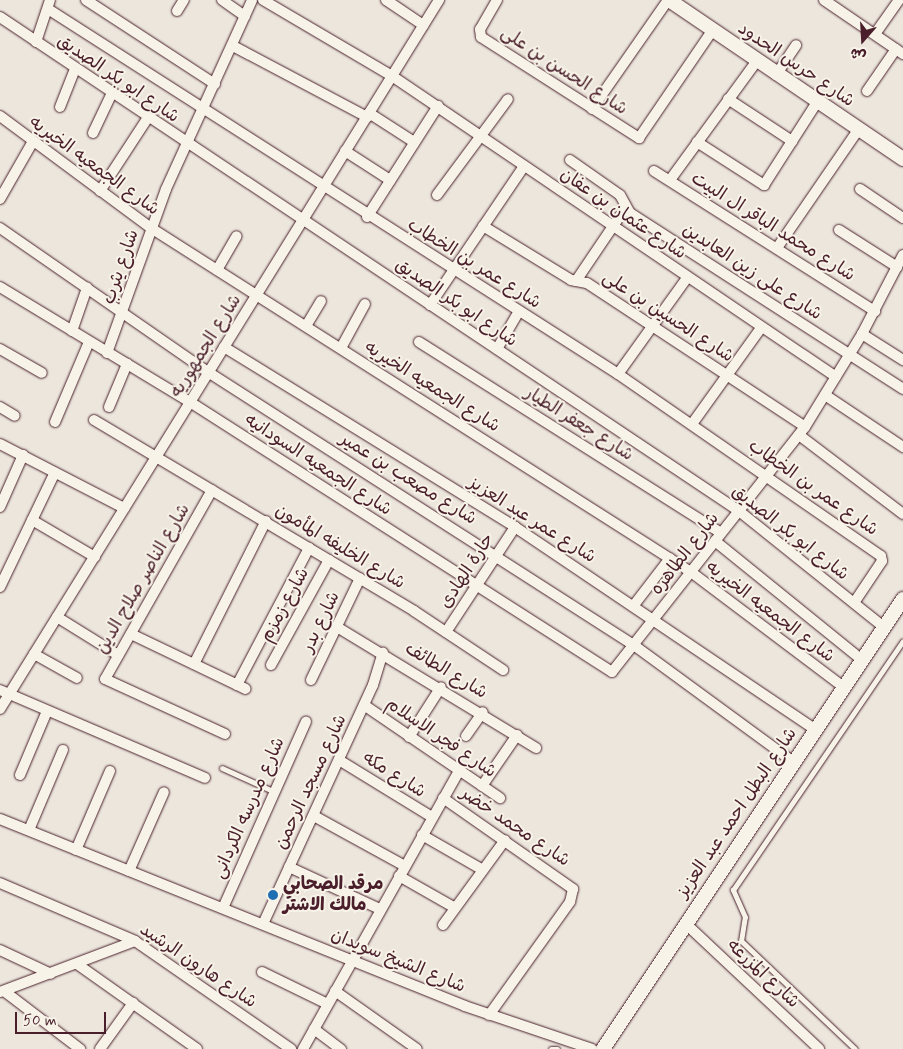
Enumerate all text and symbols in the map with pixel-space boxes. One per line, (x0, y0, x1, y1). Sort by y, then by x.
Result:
north arrow (838, 15, 888, 65)
street label: شارع حرس الحدود (734, 18, 858, 112)
street label: شارع الحسن بن على (497, 22, 631, 120)
street label: شارع ابو بكر الصديق (53, 30, 183, 128)
street label: شارع الجمعيه الخيريه (25, 111, 163, 221)
street label: شارع عثمان بن عفان (556, 164, 690, 264)
street label: شارع محمد الباقر ال البيت (687, 168, 859, 286)
street label: شارع عمر بن الخطاب (403, 214, 545, 314)
street label: شارع على زين العابدين (678, 219, 826, 325)
street label: شارع يثرب (98, 227, 144, 307)
street label: شارع ابو بكر الصديق (391, 254, 521, 352)
street label: شارع الحسين بن على (598, 267, 738, 367)
street label: شارع الجمهوريه (166, 290, 246, 402)
street label: شارع الجمعيه الخيريه (360, 337, 504, 437)
street label: شارع جعفر الطيار (521, 382, 637, 466)
street label: شارع الجمعيه السودانيه (240, 409, 396, 521)
street label: شارع مصعب بن عمير (336, 428, 480, 530)
street label: شارع عمر بن الخطاب (744, 435, 882, 541)
street label: شارع عمر عبد العزيز (464, 472, 600, 568)
street label: شارع ابو بكر الصديق (727, 481, 853, 585)
street label: شارع الناصر صلاح الدين (91, 500, 195, 658)
street label: شارع الخليفه المأمون (271, 500, 409, 594)
street label: شارع الطاهره (646, 508, 724, 600)
street label: حارة الهادى (435, 529, 499, 613)
street label: شارع الجمعيه الخيريه (701, 557, 839, 667)
street label: شارع زمزم (256, 564, 314, 646)
street label: شارع بدر (297, 588, 345, 656)
street label: شارع الطائف (401, 638, 491, 704)
street label: شارع فجر الاسلام (382, 693, 500, 783)
street label: شارع مسجد الرحمن (270, 711, 352, 853)
street label: شارع البطل احمد عبد العزيز (672, 724, 802, 902)
street label: شارع مدرسه الكردانى (208, 734, 290, 882)
street label: شارع مكه (358, 747, 430, 803)
street label: شارع محمد خضر (456, 782, 574, 872)
place label: مرقد الصحابي مالك الاشتر (283, 874, 383, 916)
marker: مرقد الصحابي مالك الاشتر (267, 889, 279, 901)
street label: شارع هارون الرشيد (135, 919, 261, 1013)
street label: شارع الشيخ سويدان (328, 924, 468, 998)
street label: شارع المزرعه (722, 935, 804, 1013)
scale bar (18, 1002, 109, 1034)
text: 50 m (23, 1011, 57, 1031)

